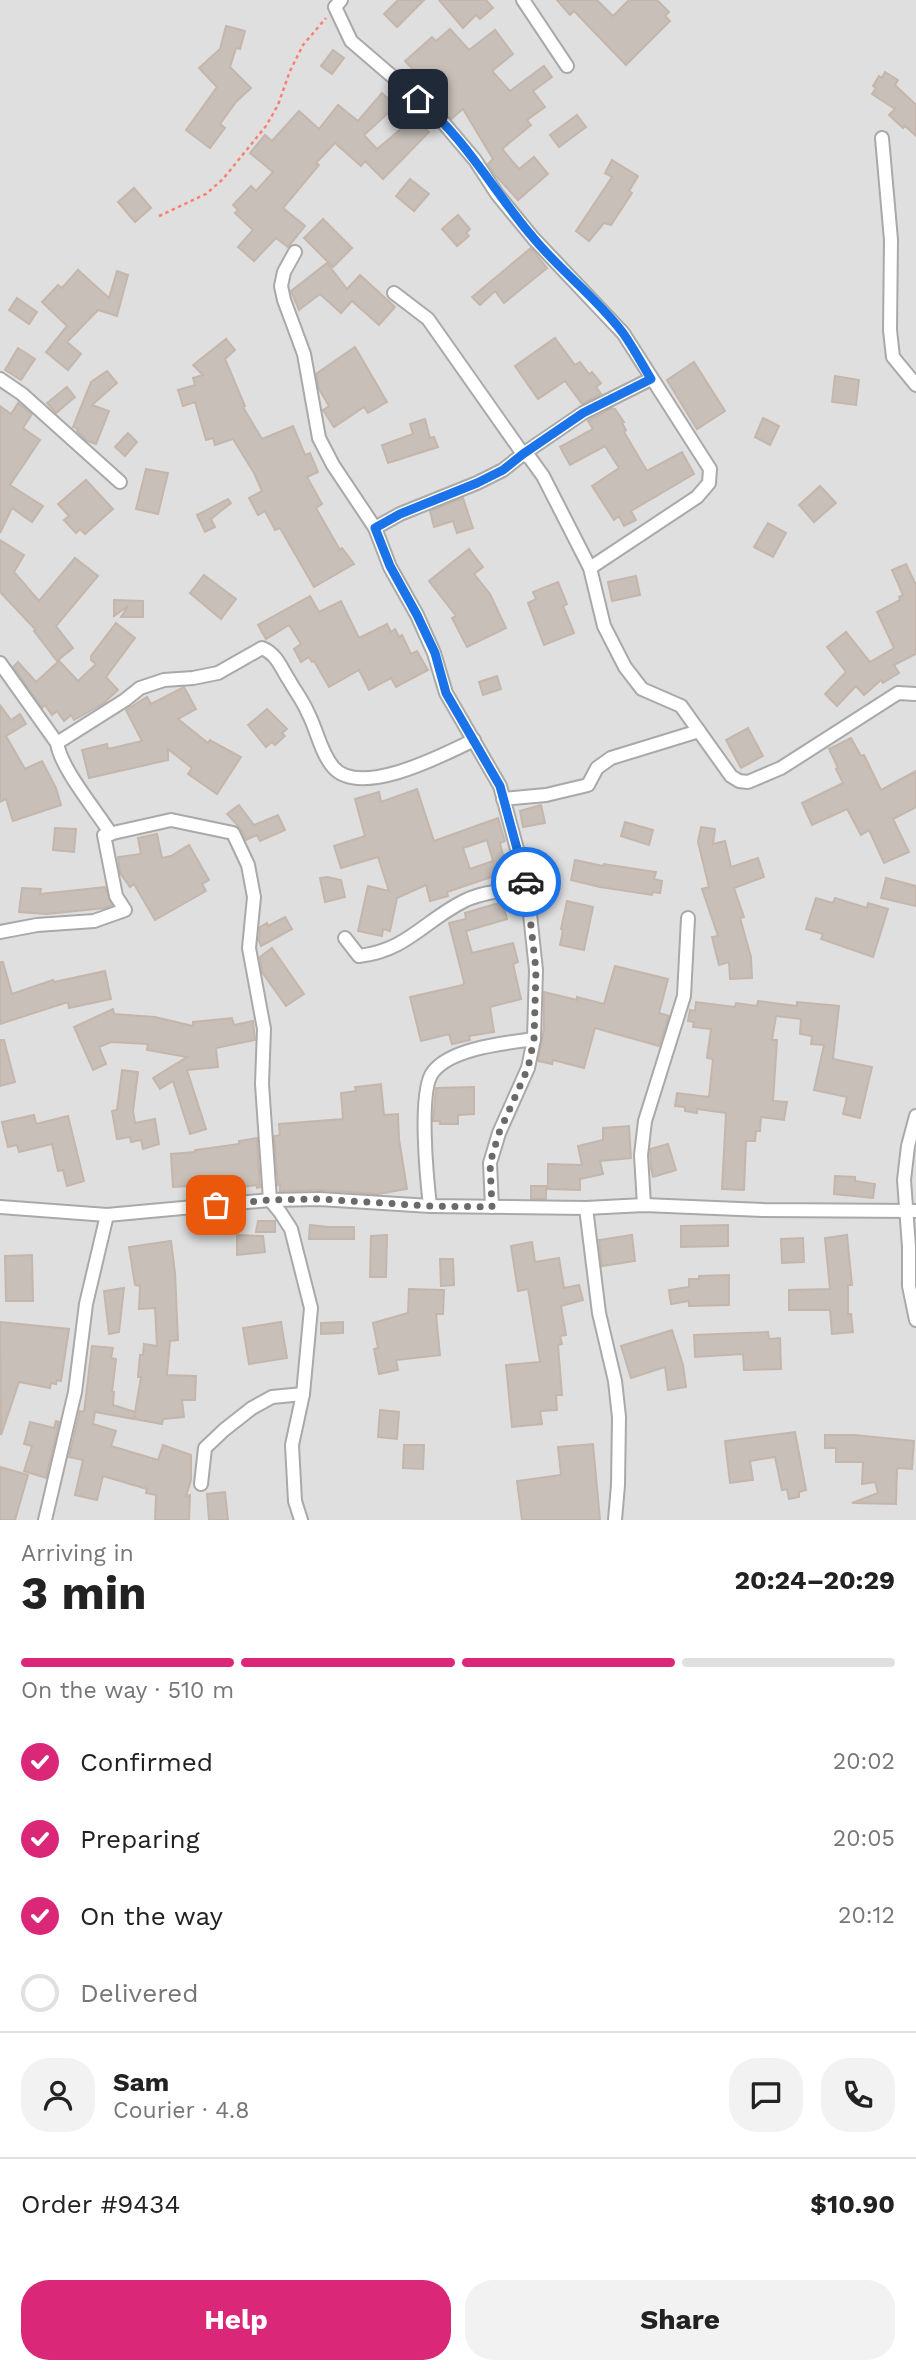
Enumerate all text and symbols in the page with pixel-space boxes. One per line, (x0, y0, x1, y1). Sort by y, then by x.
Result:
pin (388, 69, 448, 129)
icon: home (399, 80, 437, 118)
courier (491, 847, 561, 917)
icon: car (507, 863, 545, 901)
pin (186, 1175, 246, 1235)
icon: bag (197, 1186, 235, 1224)
text: Arriving in (21, 1540, 134, 1567)
text: 20:24–20:29 (735, 1565, 895, 1595)
text: 3 min (21, 1566, 147, 1620)
text: On the way · 510 m (21, 1677, 234, 1704)
icon: check (21, 1743, 59, 1781)
text: Confirmed (80, 1747, 213, 1777)
text: 20:02 (833, 1748, 895, 1775)
icon: check (21, 1820, 59, 1858)
text: Preparing (80, 1824, 200, 1854)
text: 20:05 (833, 1825, 895, 1852)
icon: check (21, 1897, 59, 1935)
text: On the way (80, 1901, 223, 1931)
text: 20:12 (838, 1902, 895, 1929)
text: Delivered (80, 1978, 199, 2008)
button: person (21, 2058, 95, 2132)
button: chat (729, 2058, 803, 2132)
button: phone (821, 2058, 895, 2132)
text: Sam (113, 2067, 169, 2097)
text: Courier · 4.8 (113, 2097, 249, 2124)
text: Order #9434 (21, 2189, 180, 2219)
text: $10.90 (810, 2189, 895, 2219)
button: Help (21, 2280, 451, 2360)
button: Share (465, 2280, 895, 2360)

